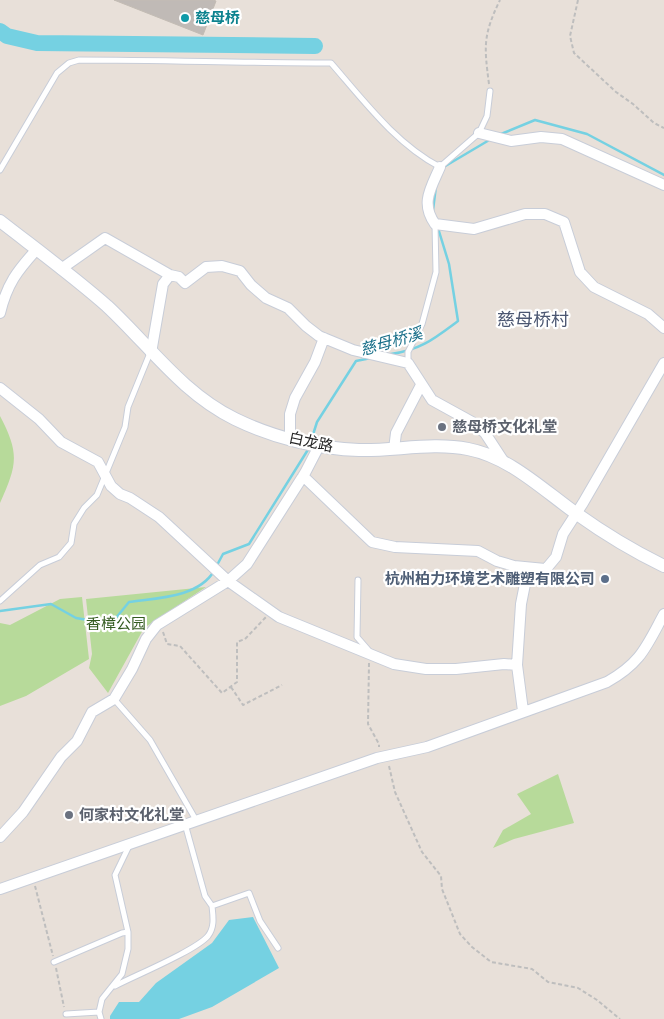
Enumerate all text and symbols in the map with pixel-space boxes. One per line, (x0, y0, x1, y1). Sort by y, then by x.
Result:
place label: 慈母桥 (195, 9, 240, 26)
marker: 慈母桥 (179, 12, 191, 24)
district label: 慈母桥村 (497, 309, 569, 330)
water label: 慈母桥溪 (358, 323, 426, 359)
place label: 慈母桥文化礼堂 (452, 418, 557, 435)
marker: 慈母桥文化礼堂 (436, 421, 448, 433)
street label: 白龙路 (287, 429, 335, 455)
place label: 杭州柏力环境艺术雕塑有限公司 (385, 570, 595, 587)
marker: 杭州柏力环境艺术雕塑有限公司 (599, 573, 611, 585)
park label: 香樟公园 (86, 615, 146, 632)
place label: 何家村文化礼堂 (79, 806, 184, 823)
marker: 何家村文化礼堂 (63, 809, 75, 821)

